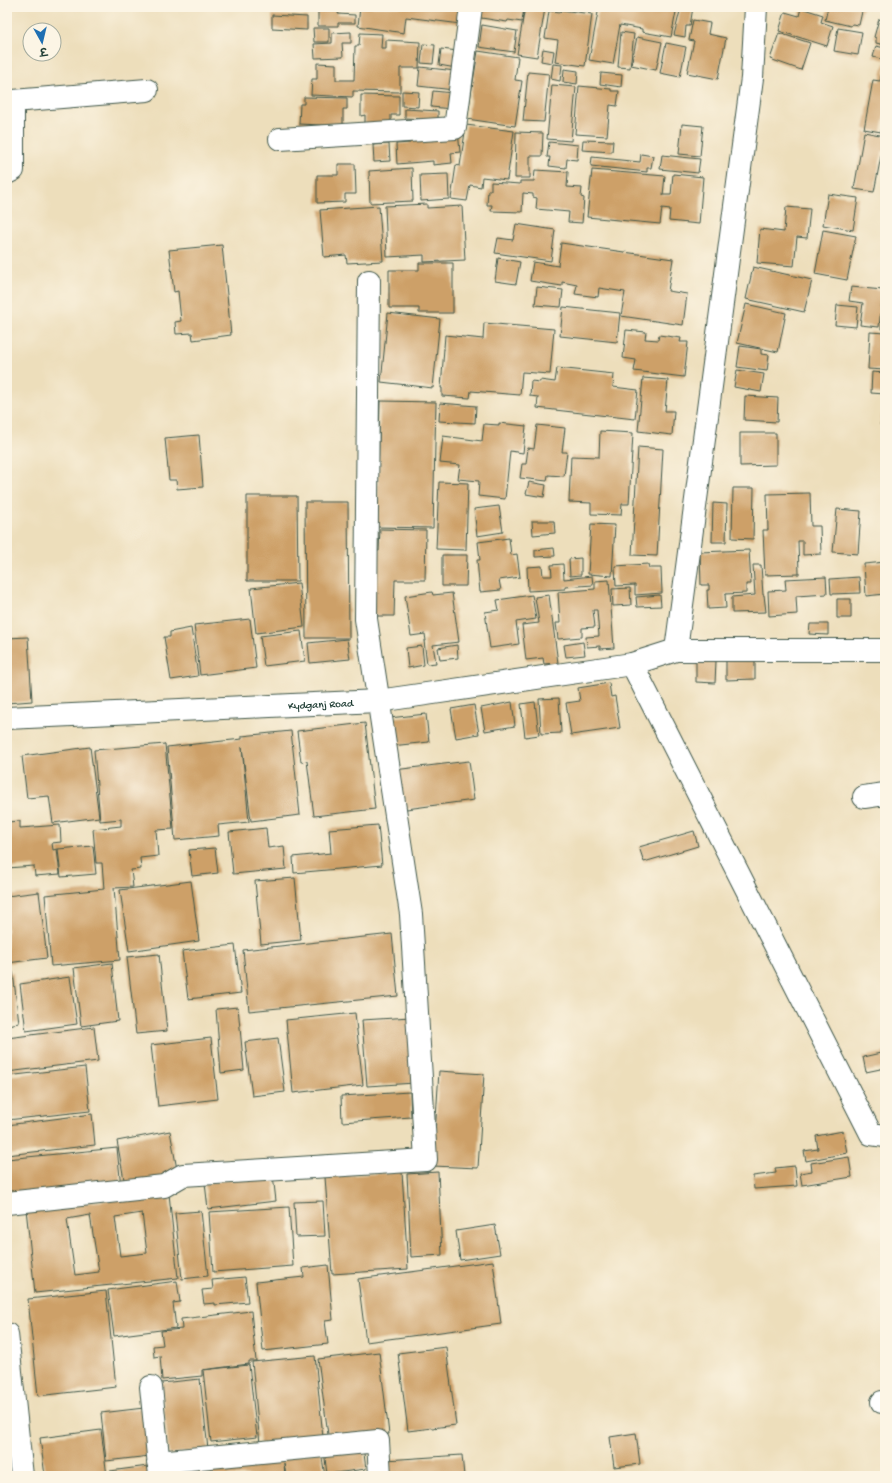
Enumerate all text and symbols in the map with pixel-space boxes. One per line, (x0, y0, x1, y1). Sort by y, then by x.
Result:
north arrow (22, 22, 62, 62)
text: उ (37, 43, 49, 58)
street label: Kydganj Road (288, 698, 355, 713)

